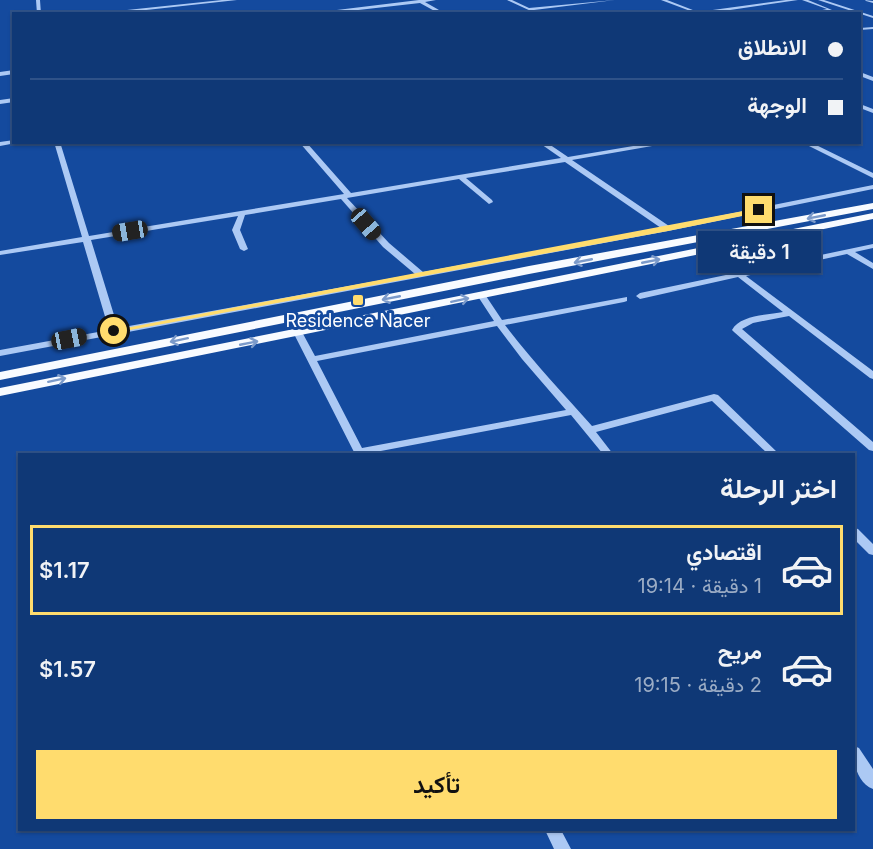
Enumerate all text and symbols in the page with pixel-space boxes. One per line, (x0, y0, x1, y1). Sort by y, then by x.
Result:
text: الانطلاق (738, 34, 807, 60)
text: الوجهة (747, 92, 807, 118)
route end (745, 196, 772, 223)
car (347, 205, 385, 243)
one-way arrow (806, 212, 826, 223)
car (111, 219, 149, 243)
callout: 1 دقيقة (698, 231, 820, 273)
text: 1 دقيقة (729, 240, 790, 264)
one-way arrow (641, 255, 661, 266)
one-way arrow (573, 256, 593, 267)
marker: Residence Nacer (351, 293, 365, 307)
one-way arrow (382, 293, 401, 304)
one-way arrow (451, 293, 470, 305)
place label: Residence Nacer (286, 310, 431, 331)
route start (100, 317, 127, 344)
car (50, 327, 88, 351)
one-way arrow (170, 335, 190, 346)
one-way arrow (238, 337, 258, 348)
one-way arrow (47, 374, 67, 385)
text: اختر الرحلة (720, 472, 837, 505)
text: اقتصادي (686, 539, 762, 565)
icon: car (780, 543, 834, 597)
text: $1.17 (39, 557, 90, 583)
text: 1 دقيقة · 19:14 (638, 574, 762, 598)
text: مريح (718, 638, 762, 664)
icon: car (780, 642, 834, 696)
text: $1.57 (39, 656, 96, 682)
text: 2 دقيقة · 19:15 (634, 673, 762, 697)
button: تأكيد (36, 750, 837, 819)

